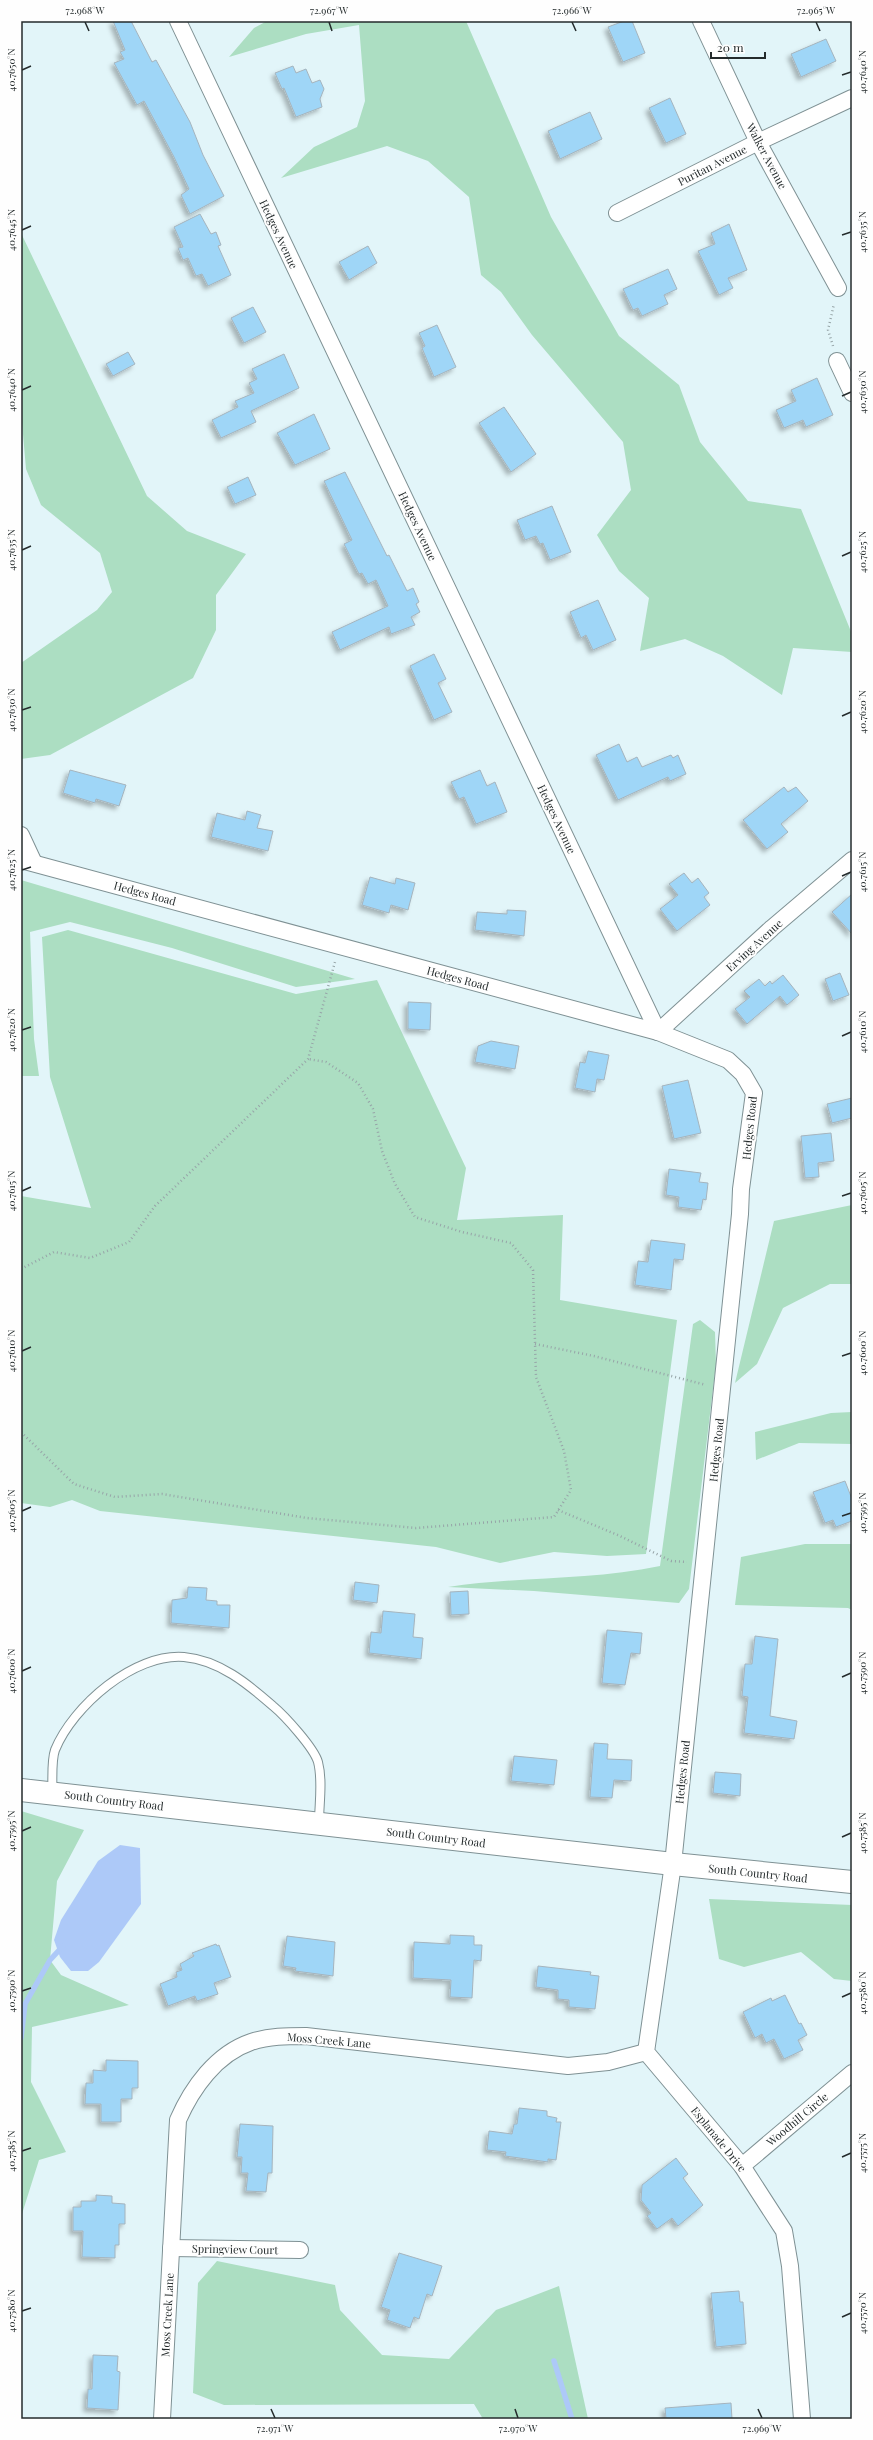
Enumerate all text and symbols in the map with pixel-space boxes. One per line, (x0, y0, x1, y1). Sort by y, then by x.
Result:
text: 72.968°W (65, 3, 106, 17)
text: 72.967°W (310, 3, 349, 17)
text: 72.966°W (552, 3, 592, 17)
text: 72.965°W (797, 3, 836, 17)
scale bar (711, 34, 765, 60)
text: 20 m (717, 39, 744, 55)
text: 40.7650°N (4, 49, 18, 91)
text: 40.7640°N (855, 50, 869, 94)
street label: Walker Avenue (743, 120, 791, 192)
street label: Puritan Avenue (675, 141, 749, 189)
street label: Hedges Avenue (256, 197, 302, 272)
text: 40.7645°N (4, 209, 18, 251)
text: 40.7635°N (855, 211, 869, 253)
text: 40.7640°N (4, 368, 18, 412)
text: 40.7630°N (855, 370, 869, 414)
street label: Hedges Avenue (395, 489, 441, 564)
text: 40.7635°N (4, 529, 18, 571)
text: 40.7625°N (855, 531, 869, 573)
text: 40.7630°N (4, 688, 18, 732)
text: 40.7620°N (855, 690, 869, 734)
street label: Hedges Avenue (534, 782, 580, 857)
text: 40.7625°N (4, 849, 18, 891)
text: 40.7615°N (855, 852, 869, 892)
street label: Hedges Road (112, 877, 178, 909)
street label: Erving Avenue (723, 915, 786, 974)
street label: Hedges Road (425, 962, 491, 994)
text: 40.7620°N (4, 1008, 18, 1052)
text: 40.7610°N (855, 1011, 869, 1053)
street label: Hedges Road (738, 1095, 760, 1161)
text: 40.7615°N (4, 1171, 18, 1211)
text: 40.7605°N (855, 1171, 869, 1215)
text: 40.7610°N (4, 1330, 18, 1372)
text: 40.7600°N (855, 1331, 869, 1375)
street label: Hedges Road (705, 1417, 727, 1483)
text: 40.7605°N (4, 1489, 18, 1533)
text: 40.7595°N (855, 1492, 869, 1534)
text: 40.7600°N (4, 1649, 18, 1693)
text: 40.7590°N (855, 1652, 869, 1694)
street label: Hedges Road (671, 1739, 693, 1805)
street label: South Country Road (64, 1786, 165, 1814)
text: 40.7595°N (4, 1810, 18, 1852)
text: 40.7585°N (855, 1812, 869, 1854)
street label: South Country Road (386, 1823, 487, 1851)
street label: South Country Road (708, 1860, 809, 1886)
text: 40.7590°N (4, 1970, 18, 2012)
text: 40.7580°N (855, 1972, 869, 2014)
street label: Moss Creek Lane (286, 2029, 372, 2051)
street label: Woodhill Circle (762, 2089, 831, 2150)
street label: Esplanade Drive (688, 2103, 750, 2175)
text: 40.7585°N (4, 2130, 18, 2172)
text: 40.7575°N (855, 2133, 869, 2173)
street label: Springview Court (192, 2241, 278, 2257)
street label: Moss Creek Lane (157, 2272, 177, 2357)
text: 40.7580°N (4, 2290, 18, 2332)
text: 40.7570°N (855, 2292, 869, 2334)
text: 72.971°W (257, 2421, 294, 2435)
text: 72.970°W (499, 2421, 538, 2435)
text: 72.969°W (743, 2421, 782, 2435)

